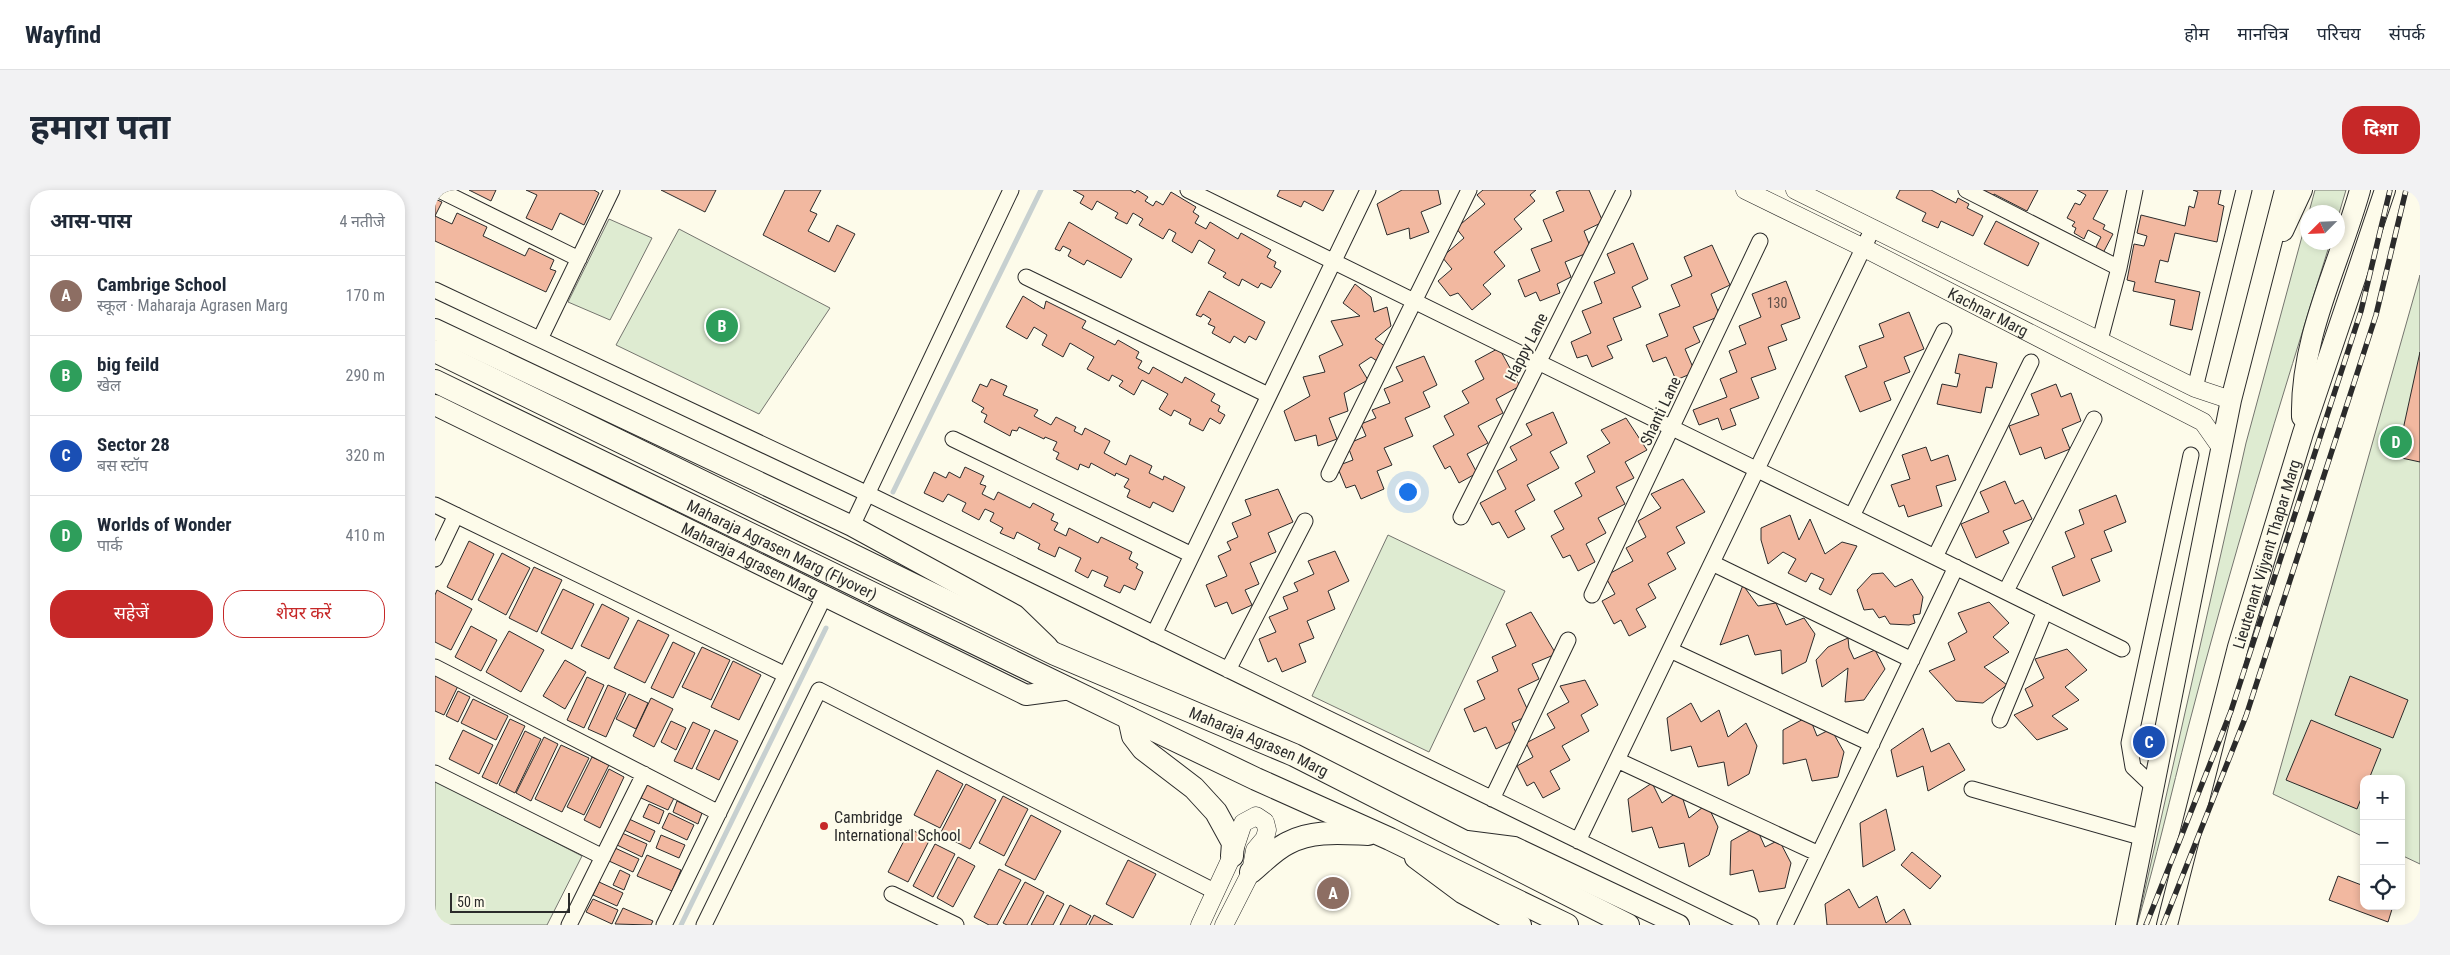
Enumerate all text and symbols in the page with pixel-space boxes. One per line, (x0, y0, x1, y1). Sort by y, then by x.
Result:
text: Wayfind (25, 21, 101, 49)
text: होम (2184, 23, 2209, 44)
text: मानचित्र (2237, 23, 2289, 44)
text: परिचय (2317, 23, 2361, 44)
text: संपर्क (2389, 23, 2425, 44)
button: दिशा (2342, 106, 2420, 154)
text: हमारा पता (30, 107, 170, 148)
north arrow (2300, 205, 2345, 250)
text: आस-पास (50, 209, 132, 233)
text: 4 नतीजे (339, 212, 385, 231)
text: Cambrige School (97, 273, 226, 296)
street label: Kachnar Marg (1945, 284, 2031, 341)
text: A (61, 286, 71, 305)
text: 170 m (346, 286, 385, 305)
house number: 130 (1767, 295, 1787, 311)
text: स्कूल · Maharaja Agrasen Marg (97, 296, 288, 315)
pin: B (706, 307, 738, 345)
street label: Happy Lane (1501, 310, 1552, 385)
text: big feild (97, 353, 159, 376)
text: B (62, 366, 70, 385)
text: 290 m (346, 366, 385, 385)
street label: Shanti Lane (1636, 374, 1685, 449)
text: खेल (97, 376, 121, 395)
pin: D (2380, 423, 2412, 461)
text: Sector 28 (97, 433, 170, 456)
text: C (61, 446, 71, 465)
text: 320 m (346, 446, 385, 465)
text: बस स्टॉप (97, 456, 148, 475)
street label: Lieutenant Vijyant Thapar Marg (2229, 457, 2304, 651)
your location (1395, 479, 1421, 505)
street label: Maharaja Agrasen Marg (Flyover) (684, 495, 880, 603)
text: Worlds of Wonder (97, 513, 232, 536)
street label: Maharaja Agrasen Marg (678, 519, 822, 603)
text: D (61, 526, 71, 545)
text: 410 m (346, 526, 385, 545)
text: पार्क (97, 536, 123, 555)
button: सहेजें (50, 590, 213, 638)
button: शेयर करें (223, 590, 385, 638)
street label: Maharaja Agrasen Marg (1186, 703, 1332, 781)
pin: C (2133, 723, 2165, 761)
map controls (2360, 775, 2405, 910)
button: + (2360, 775, 2405, 820)
place label: Cambridge International School (834, 808, 961, 845)
marker: Cambridge International School (818, 820, 830, 832)
button: − (2360, 820, 2405, 865)
button: locate (2360, 865, 2405, 910)
pin: A (1317, 874, 1349, 912)
scale bar (450, 890, 570, 913)
text: 50 m (457, 894, 485, 910)

